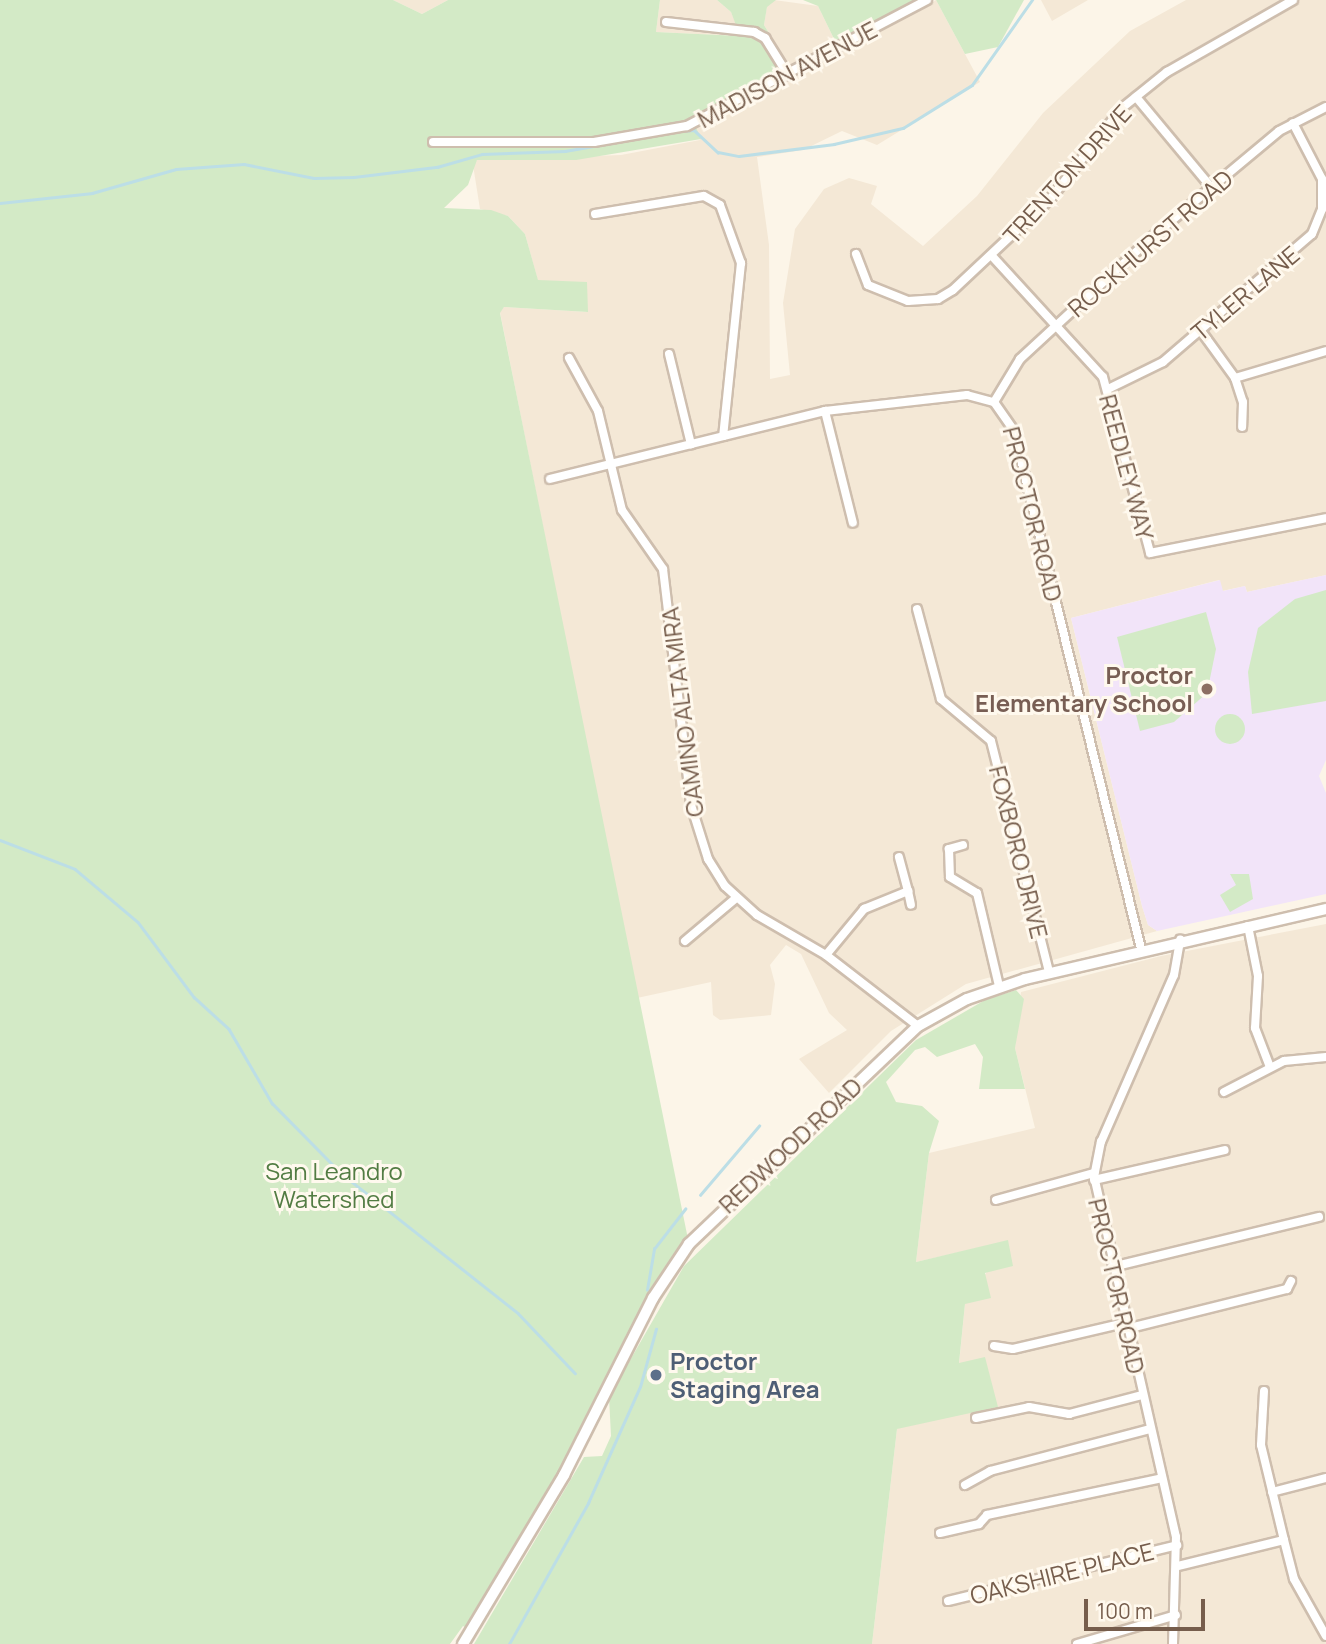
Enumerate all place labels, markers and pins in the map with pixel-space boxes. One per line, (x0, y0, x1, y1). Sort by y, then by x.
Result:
place label: Proctor Elementary School (975, 661, 1193, 717)
marker: Proctor Elementary School (1199, 681, 1215, 697)
place label: Proctor Staging Area (670, 1347, 820, 1403)
marker: Proctor Staging Area (648, 1367, 664, 1383)

